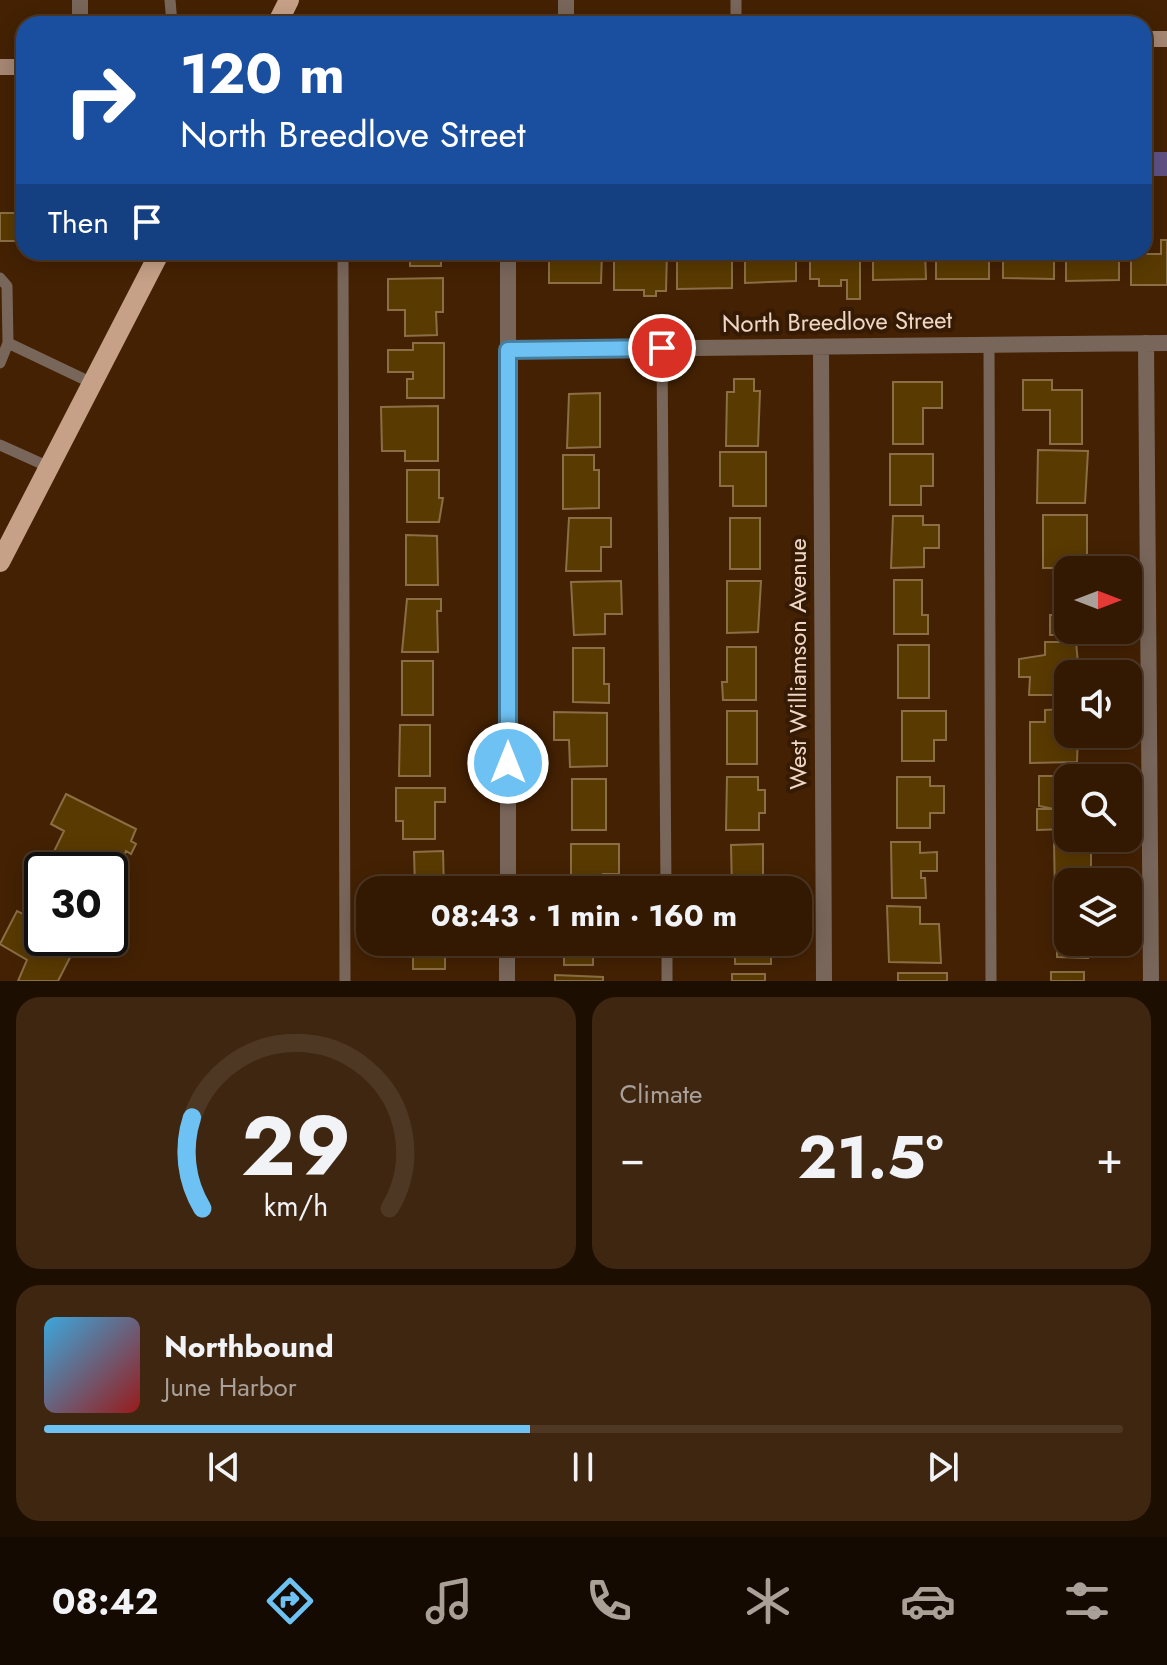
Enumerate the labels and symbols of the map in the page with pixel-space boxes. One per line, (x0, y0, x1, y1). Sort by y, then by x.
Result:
street label: North Breedlove Street (721, 302, 953, 341)
pin (628, 314, 696, 382)
street label: West Williamson Avenue (780, 538, 815, 790)
north arrow (1054, 556, 1142, 644)
position arrow (466, 721, 550, 805)
speed limit sign: 30 (24, 852, 128, 956)

